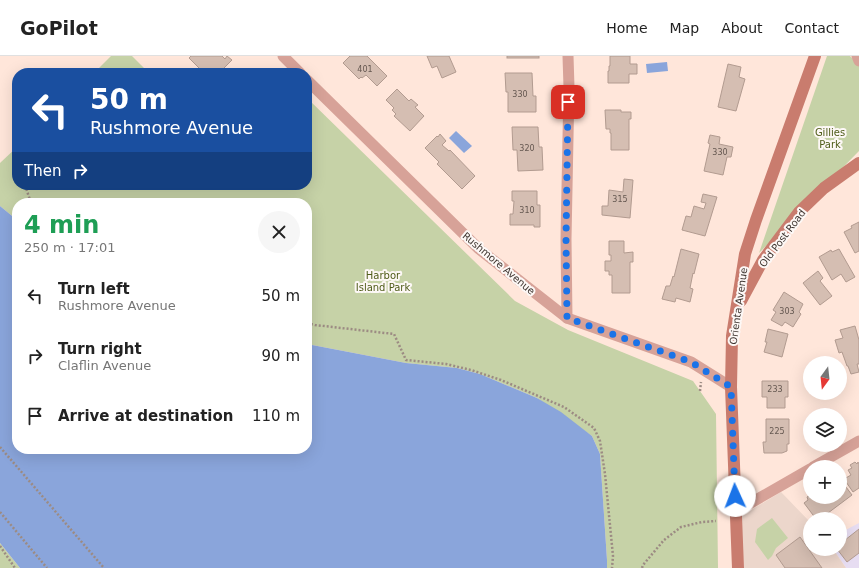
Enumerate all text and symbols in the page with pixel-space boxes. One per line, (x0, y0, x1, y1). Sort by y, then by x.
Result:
text: GoPilot (20, 17, 98, 39)
text: Home (606, 20, 648, 36)
text: Map (670, 20, 699, 36)
text: About (721, 20, 763, 36)
text: Contact (785, 20, 839, 36)
house number: 401 (357, 65, 373, 74)
text: 50 m (90, 83, 168, 116)
icon: left (24, 84, 76, 136)
pin (551, 85, 585, 119)
house number: 330 (512, 90, 528, 99)
icon: arrive (557, 91, 579, 113)
text: Rushmore Avenue (90, 117, 253, 138)
park label: Gillies Park (815, 127, 845, 150)
house number: 320 (519, 144, 535, 153)
house number: 330 (712, 148, 728, 157)
icon: right (69, 160, 91, 182)
text: Then (24, 162, 61, 180)
house number: 315 (612, 195, 628, 204)
house number: 310 (519, 206, 535, 215)
street label: Old Post Road (757, 207, 808, 269)
text: 4 min (24, 211, 99, 239)
button: close (258, 211, 300, 253)
street label: Rushmore Avenue (460, 230, 537, 297)
text: 250 m · 17:01 (24, 240, 115, 255)
street label: Orienta Avenue (728, 267, 749, 345)
park label: Harbor Island Park (356, 270, 410, 293)
text: Turn left (58, 280, 130, 298)
icon: left (24, 285, 46, 307)
text: 50 m (262, 287, 300, 305)
text: Rushmore Avenue (58, 298, 176, 313)
house number: 303 (779, 307, 795, 316)
text: Turn right (58, 340, 142, 358)
icon: right (24, 345, 46, 367)
text: 90 m (262, 347, 300, 365)
north arrow (803, 356, 847, 400)
map controls (803, 356, 847, 556)
text: Claflin Avenue (58, 358, 151, 373)
house number: 233 (767, 385, 783, 394)
icon: arrive (24, 405, 46, 427)
text: Arrive at destination (58, 407, 233, 425)
text: 110 m (252, 407, 300, 425)
button: layers (803, 408, 847, 452)
house number: 225 (769, 427, 785, 436)
button: + (803, 460, 847, 504)
position arrow (714, 475, 756, 517)
button: − (803, 512, 847, 556)

